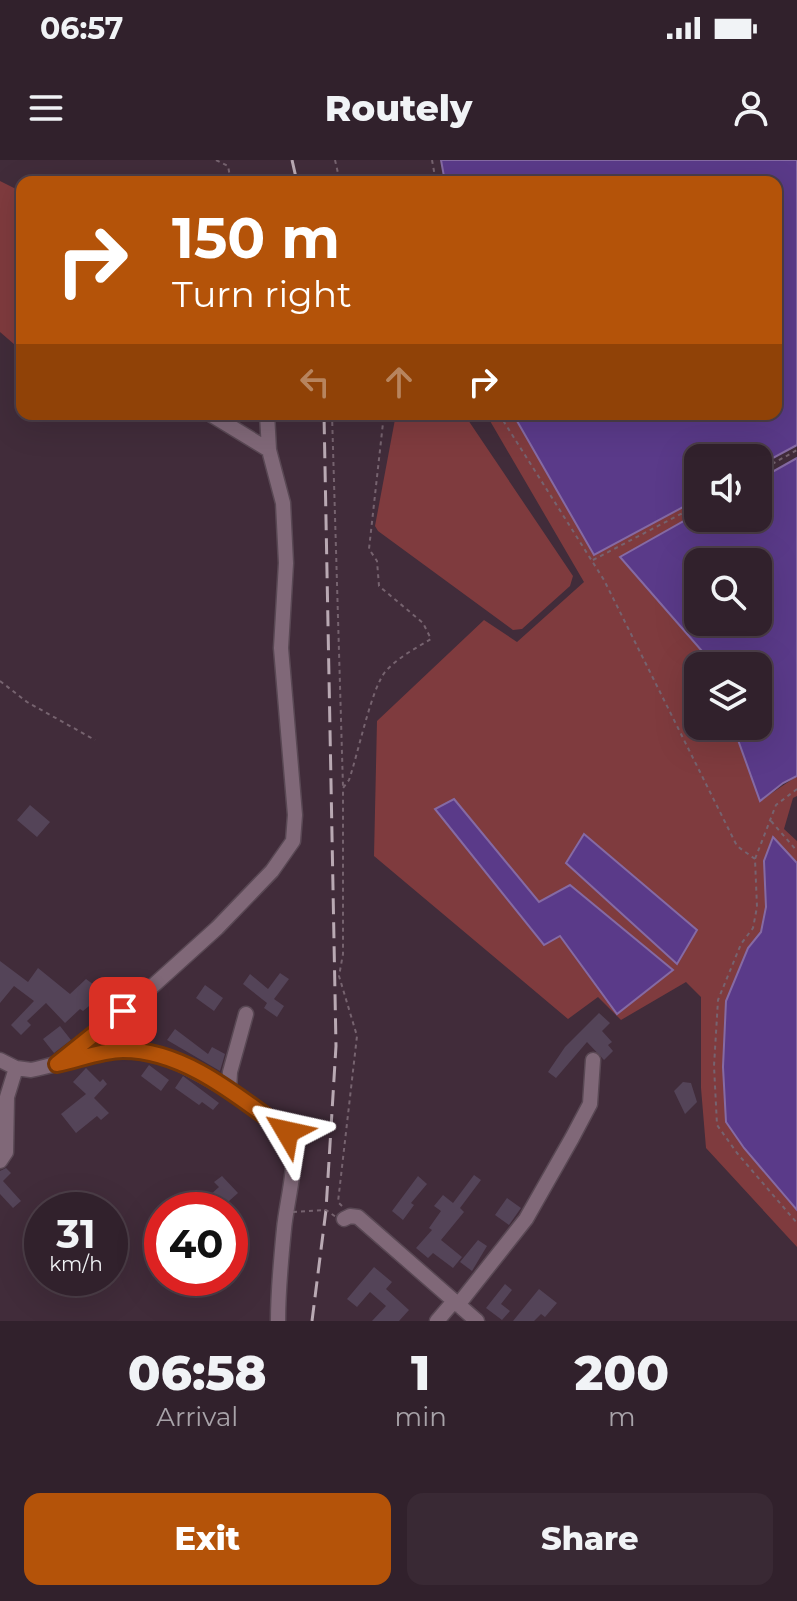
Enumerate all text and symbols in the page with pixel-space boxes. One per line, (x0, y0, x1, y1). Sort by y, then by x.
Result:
text: 06:57 (40, 10, 123, 47)
icon: menu (24, 86, 68, 130)
text: Routely (325, 86, 472, 130)
icon: person (729, 86, 773, 130)
text: 150 m (172, 204, 340, 272)
icon: right (40, 208, 144, 312)
text: Turn right (172, 272, 352, 316)
icon: left (293, 360, 337, 404)
icon: ahead (377, 360, 421, 404)
icon: right (461, 360, 505, 404)
map controls (684, 444, 772, 740)
button: sound (684, 444, 772, 532)
button: search (684, 548, 772, 636)
button: layers (684, 652, 772, 740)
pin (89, 977, 157, 1045)
icon: arrive (101, 989, 145, 1033)
position arrow (245, 1090, 329, 1174)
speed limit sign: 40 (144, 1192, 248, 1296)
text: 31 (56, 1209, 96, 1258)
text: km/h (49, 1252, 103, 1276)
text: 06:58 (128, 1344, 267, 1402)
text: 1 (411, 1344, 430, 1402)
text: 200 (575, 1344, 669, 1402)
text: Arrival (156, 1401, 238, 1433)
text: min (395, 1401, 447, 1433)
text: m (608, 1401, 636, 1433)
button: Exit (24, 1493, 391, 1585)
button: Share (407, 1493, 773, 1585)

